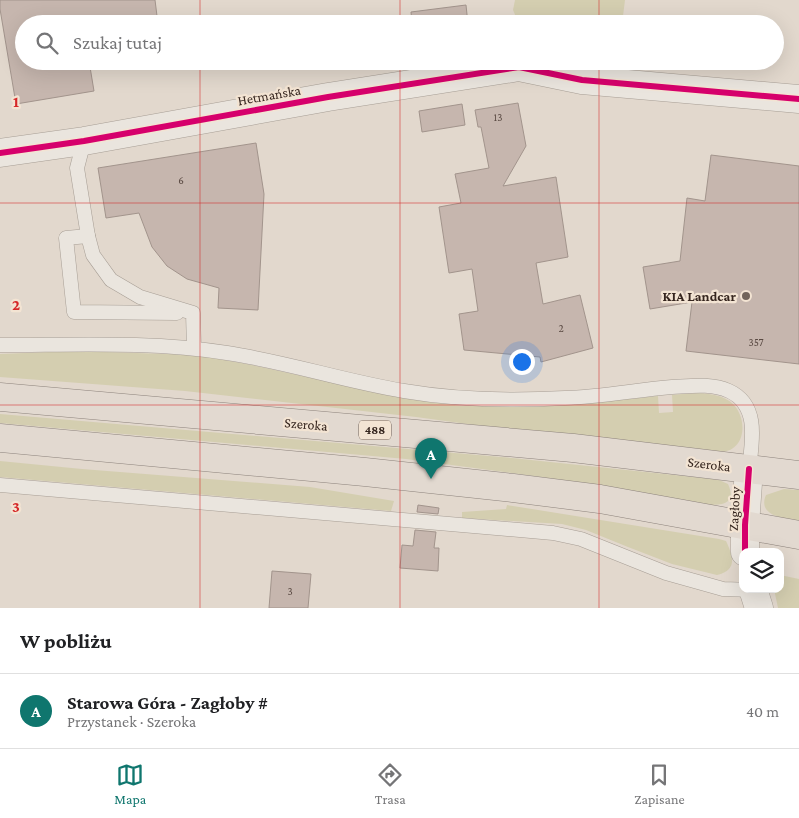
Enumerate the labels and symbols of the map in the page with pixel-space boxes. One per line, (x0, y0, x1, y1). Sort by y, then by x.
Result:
street label: Hetmańska (236, 81, 302, 108)
text: 1 (13, 93, 19, 110)
house number: 13 (494, 111, 502, 123)
house number: 6 (178, 174, 184, 186)
place label: KIA Landcar (663, 288, 736, 304)
marker: KIA Landcar (740, 290, 752, 302)
text: 2 (12, 296, 20, 313)
house number: 2 (558, 322, 564, 334)
house number: 357 (748, 336, 764, 348)
your location (509, 349, 535, 375)
street label: Szeroka (284, 414, 329, 434)
road number: 488 (359, 420, 391, 440)
pin: A (415, 438, 447, 479)
street label: Szeroka (687, 453, 732, 475)
street label: Zagłoby (725, 486, 743, 532)
text: 3 (12, 498, 20, 515)
house number: 3 (287, 585, 293, 597)

